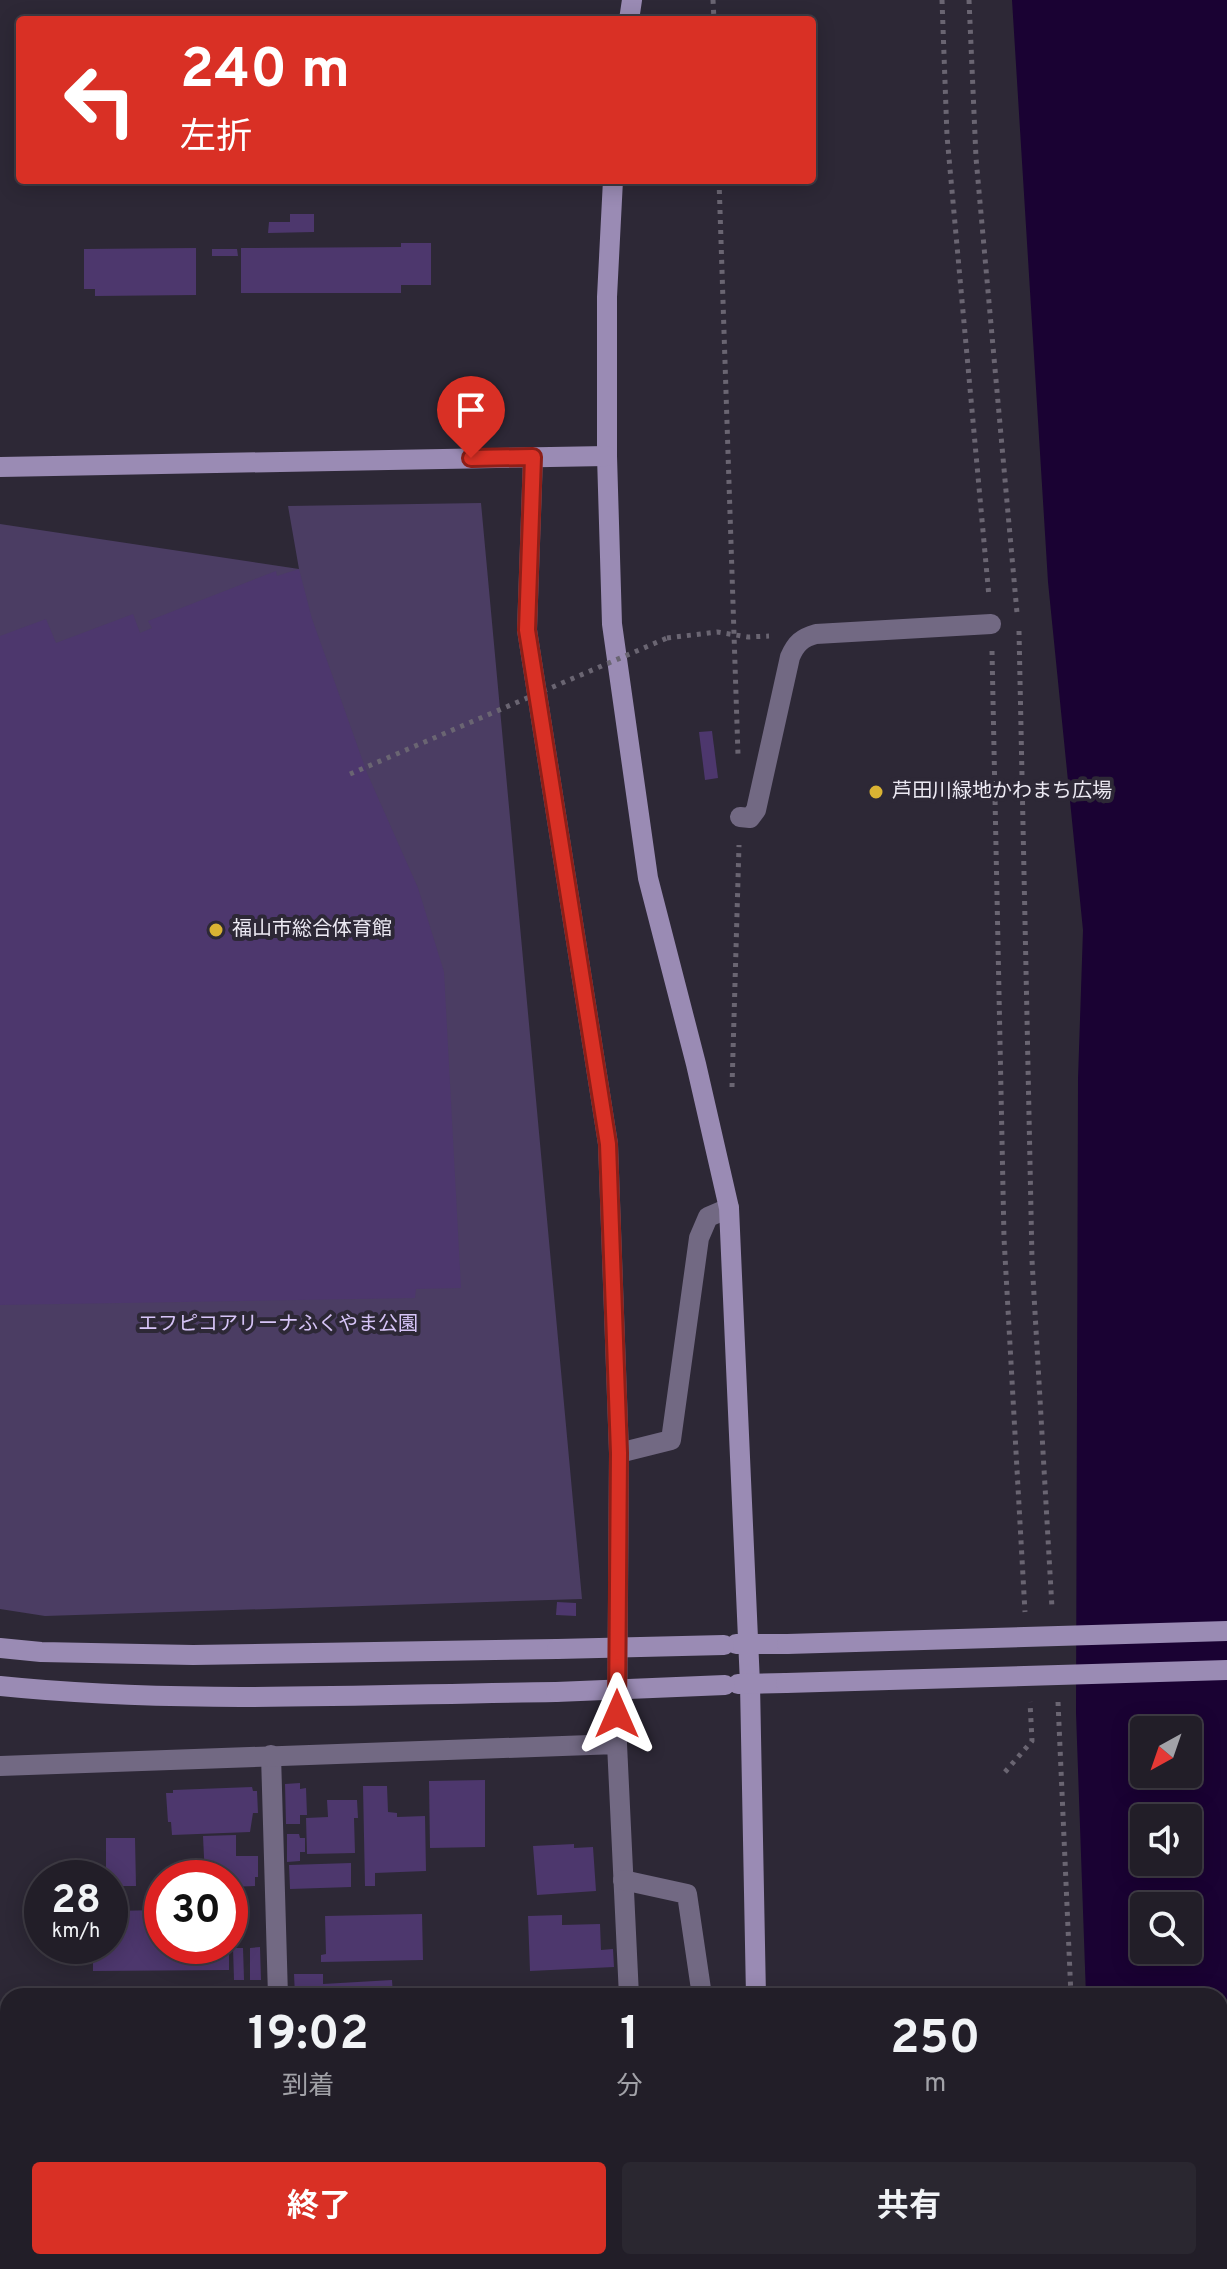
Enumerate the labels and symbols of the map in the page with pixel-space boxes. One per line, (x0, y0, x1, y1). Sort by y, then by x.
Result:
pin (437, 376, 505, 458)
place label: 芦田川緑地かわまち広場 (892, 779, 1112, 805)
marker: 芦田川緑地かわまち広場 (867, 783, 885, 801)
place label: 福山市総合体育館 (232, 917, 392, 943)
marker: 福山市総合体育館 (207, 921, 225, 939)
park label: エフピコアリーナふくやま公園 (138, 1312, 418, 1338)
position arrow (575, 1672, 659, 1756)
north arrow (1130, 1716, 1202, 1788)
speed limit sign: 30 (144, 1860, 248, 1964)

